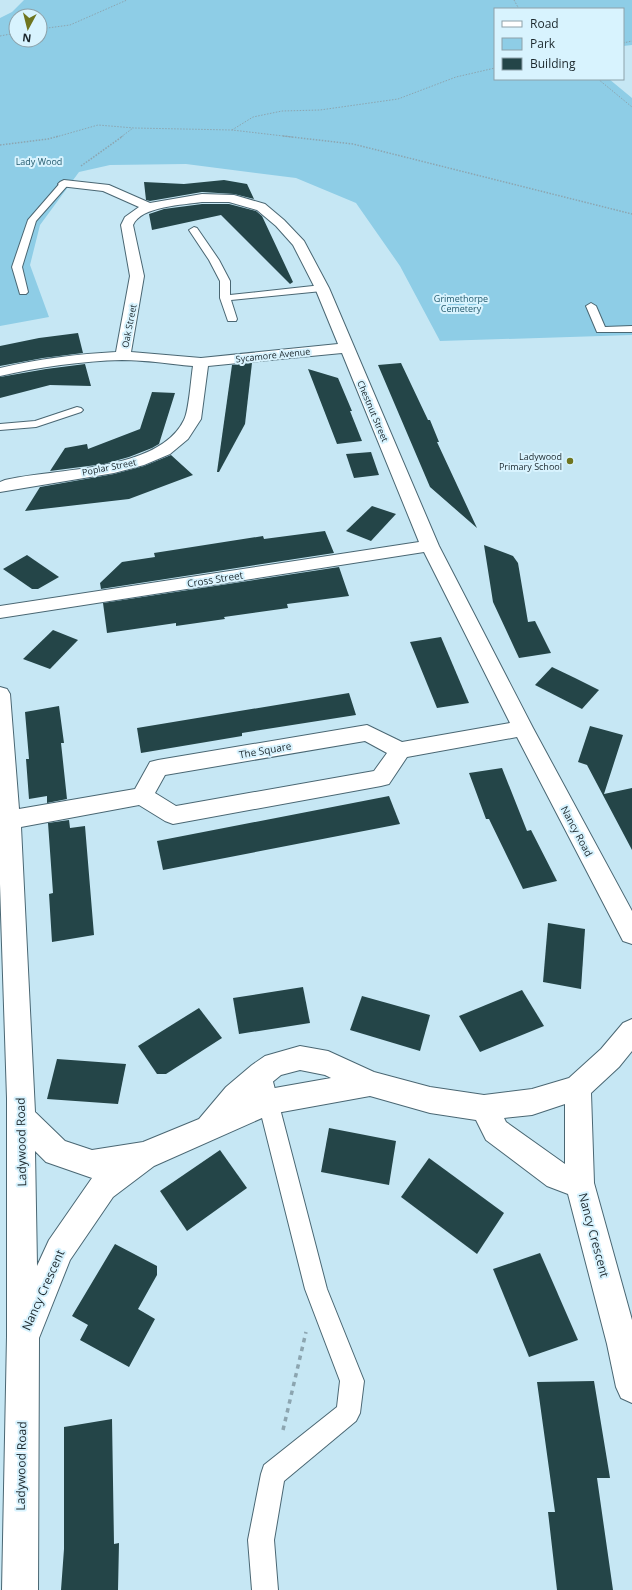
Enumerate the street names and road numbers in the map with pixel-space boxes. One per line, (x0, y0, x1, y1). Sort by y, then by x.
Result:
street label: Oak Street (118, 303, 140, 349)
street label: Sycamore Avenue (235, 345, 311, 365)
street label: Chestnut Street (354, 378, 392, 444)
street label: Poplar Street (81, 455, 137, 479)
street label: Cross Street (186, 568, 244, 590)
street label: The Square (238, 738, 293, 761)
street label: Nancy Road (558, 803, 596, 859)
street label: Ladywood Road (12, 1097, 30, 1187)
street label: Nancy Crescent (575, 1191, 613, 1279)
street label: Nancy Crescent (18, 1247, 68, 1333)
street label: Ladywood Road (12, 1421, 30, 1511)

